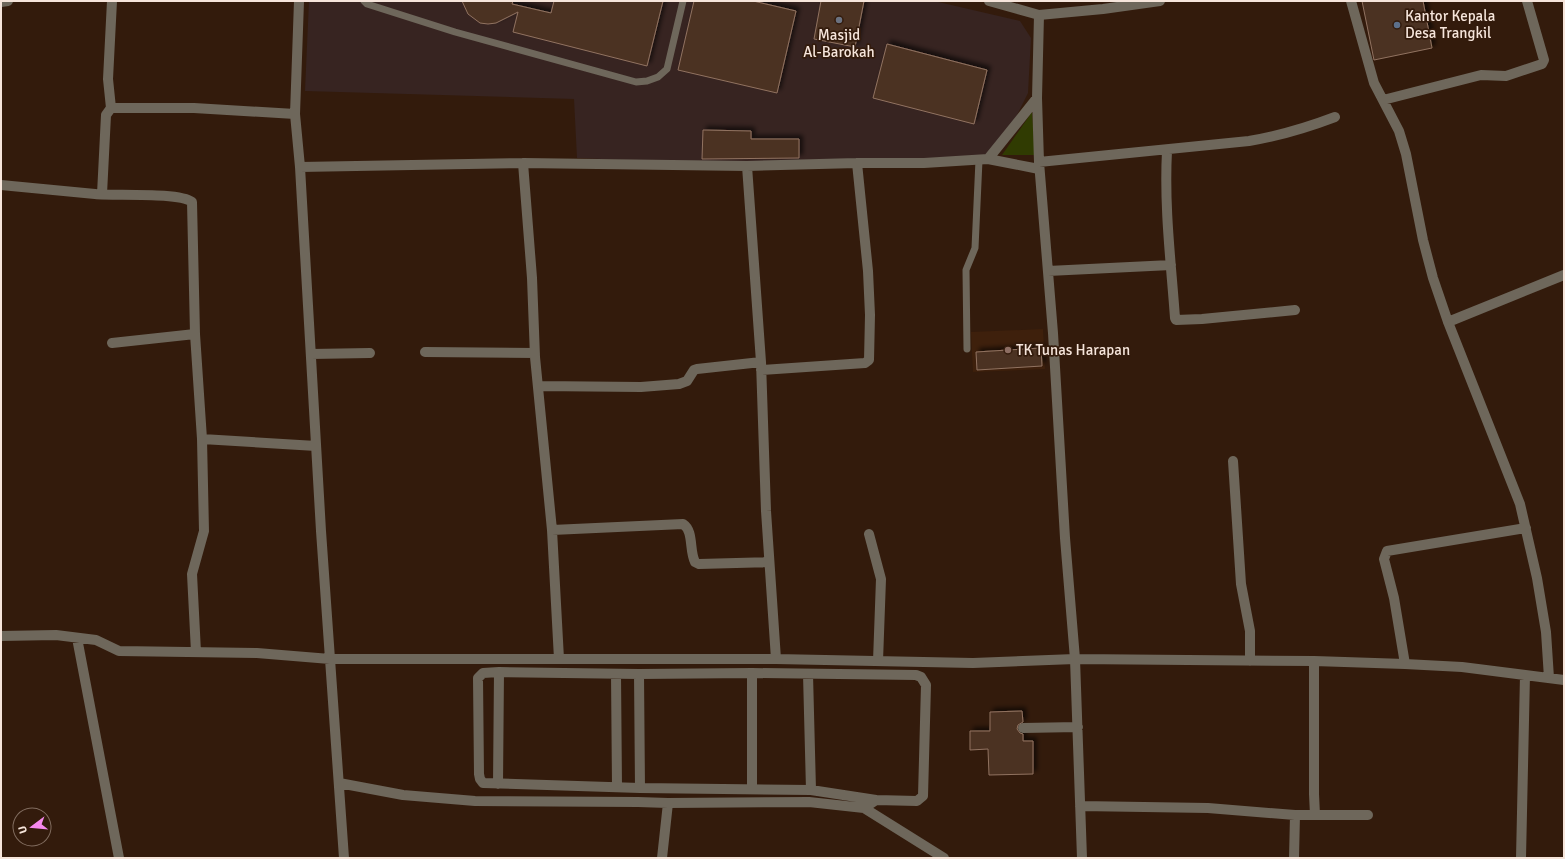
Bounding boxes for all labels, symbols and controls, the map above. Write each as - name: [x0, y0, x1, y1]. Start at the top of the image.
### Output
- place label: Kantor Kepala Desa Trangkil: [1405, 7, 1495, 42]
- marker: Masjid Al-Barokah: [834, 15, 844, 25]
- marker: Kantor Kepala Desa Trangkil: [1392, 20, 1402, 30]
- place label: Masjid Al-Barokah: [803, 26, 875, 61]
- place label: TK Tunas Harapan: [1016, 341, 1130, 359]
- marker: TK Tunas Harapan: [1003, 345, 1013, 355]
- north arrow: [12, 807, 52, 847]
- text: U: [16, 824, 30, 835]

